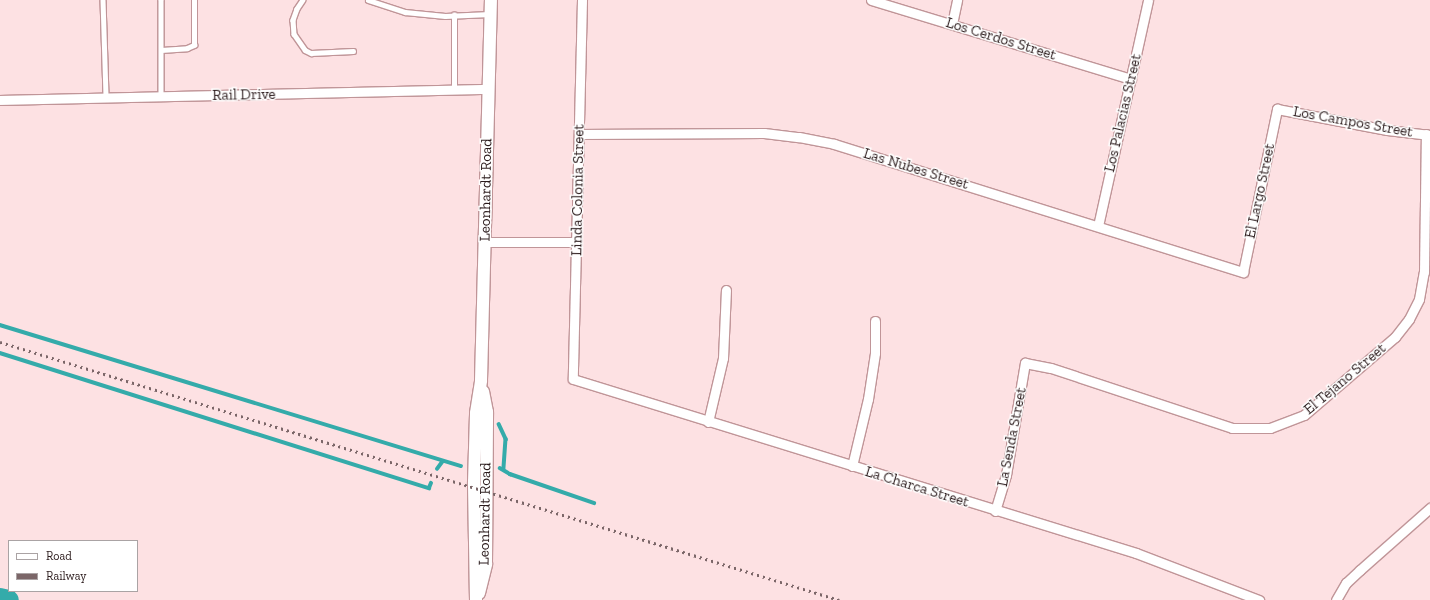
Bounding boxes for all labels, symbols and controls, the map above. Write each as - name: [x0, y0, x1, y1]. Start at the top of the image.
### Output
- street label: Los Cerdos Street: [944, 14, 1058, 64]
- street label: Los Palacias Street: [1101, 52, 1145, 174]
- street label: Rail Drive: [212, 85, 276, 105]
- street label: Los Campos Street: [1292, 103, 1414, 141]
- street label: Linda Colonia Street: [568, 124, 588, 256]
- street label: Leonhardt Road: [476, 138, 496, 242]
- street label: El Largo Street: [1241, 142, 1279, 240]
- street label: Las Nubes Street: [861, 144, 971, 194]
- street label: El Tejano Street: [1300, 339, 1390, 419]
- street label: La Senda Street: [994, 386, 1030, 488]
- street label: Leonhardt Road: [475, 462, 495, 566]
- street label: La Charca Street: [863, 463, 971, 511]
- legend: [8, 540, 138, 592]
- text: Road: [46, 549, 72, 563]
- text: Railway: [46, 569, 87, 583]

